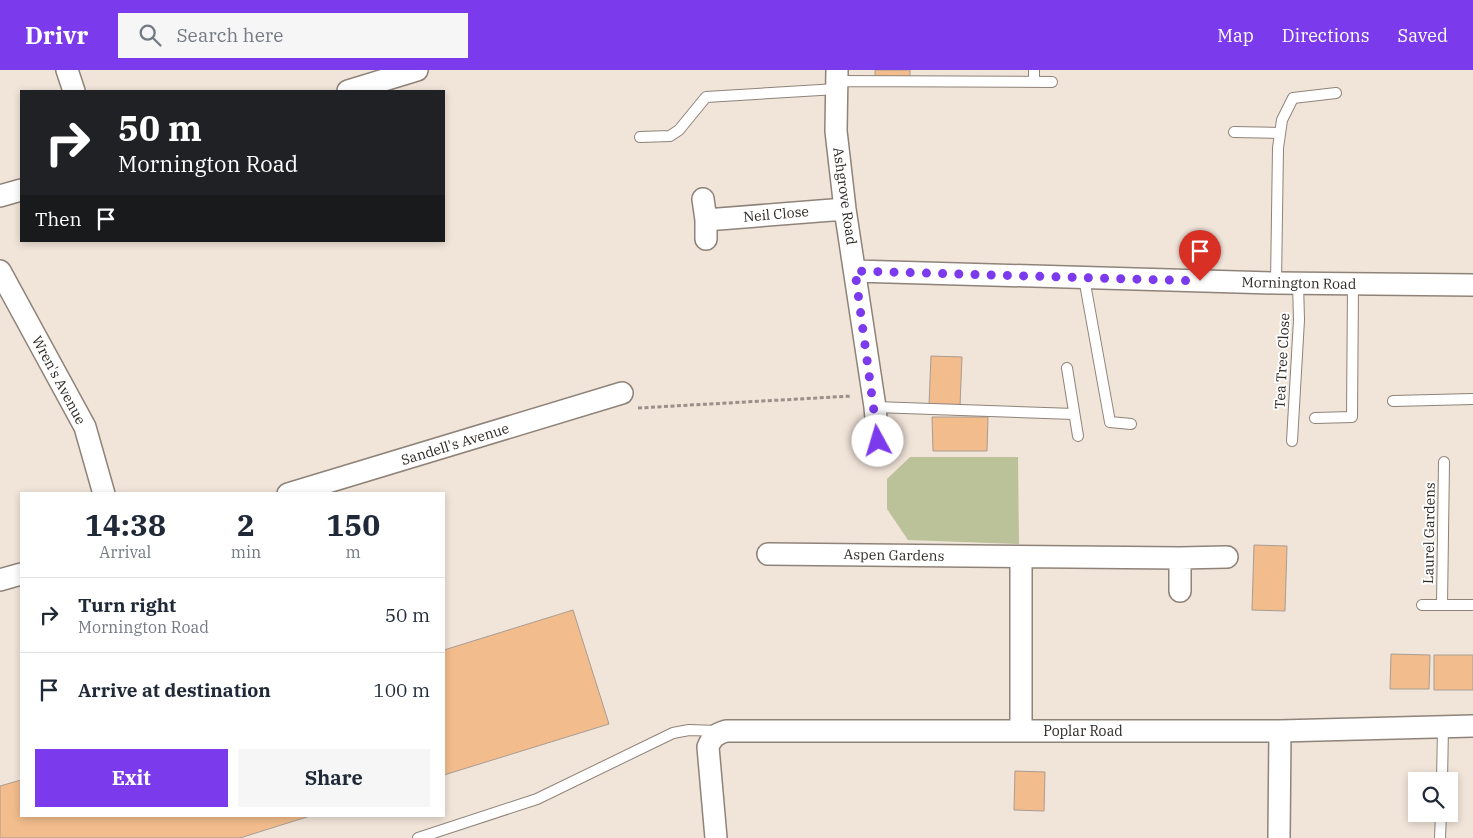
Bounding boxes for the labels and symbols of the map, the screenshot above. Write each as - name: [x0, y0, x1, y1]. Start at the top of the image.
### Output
- street label: Ashgrove Road: [829, 146, 861, 246]
- street label: Neil Close: [742, 202, 810, 226]
- pin: [1179, 230, 1221, 281]
- street label: Mornington Road: [1242, 273, 1357, 293]
- street label: Tea Tree Close: [1271, 313, 1293, 409]
- street label: Wren's Avenue: [28, 333, 90, 427]
- position arrow: [851, 414, 903, 466]
- street label: Sandell's Avenue: [399, 419, 511, 469]
- street label: Laurel Gardens: [1419, 482, 1439, 584]
- street label: Aspen Gardens: [843, 545, 945, 565]
- street label: Poplar Road: [1043, 722, 1123, 740]

